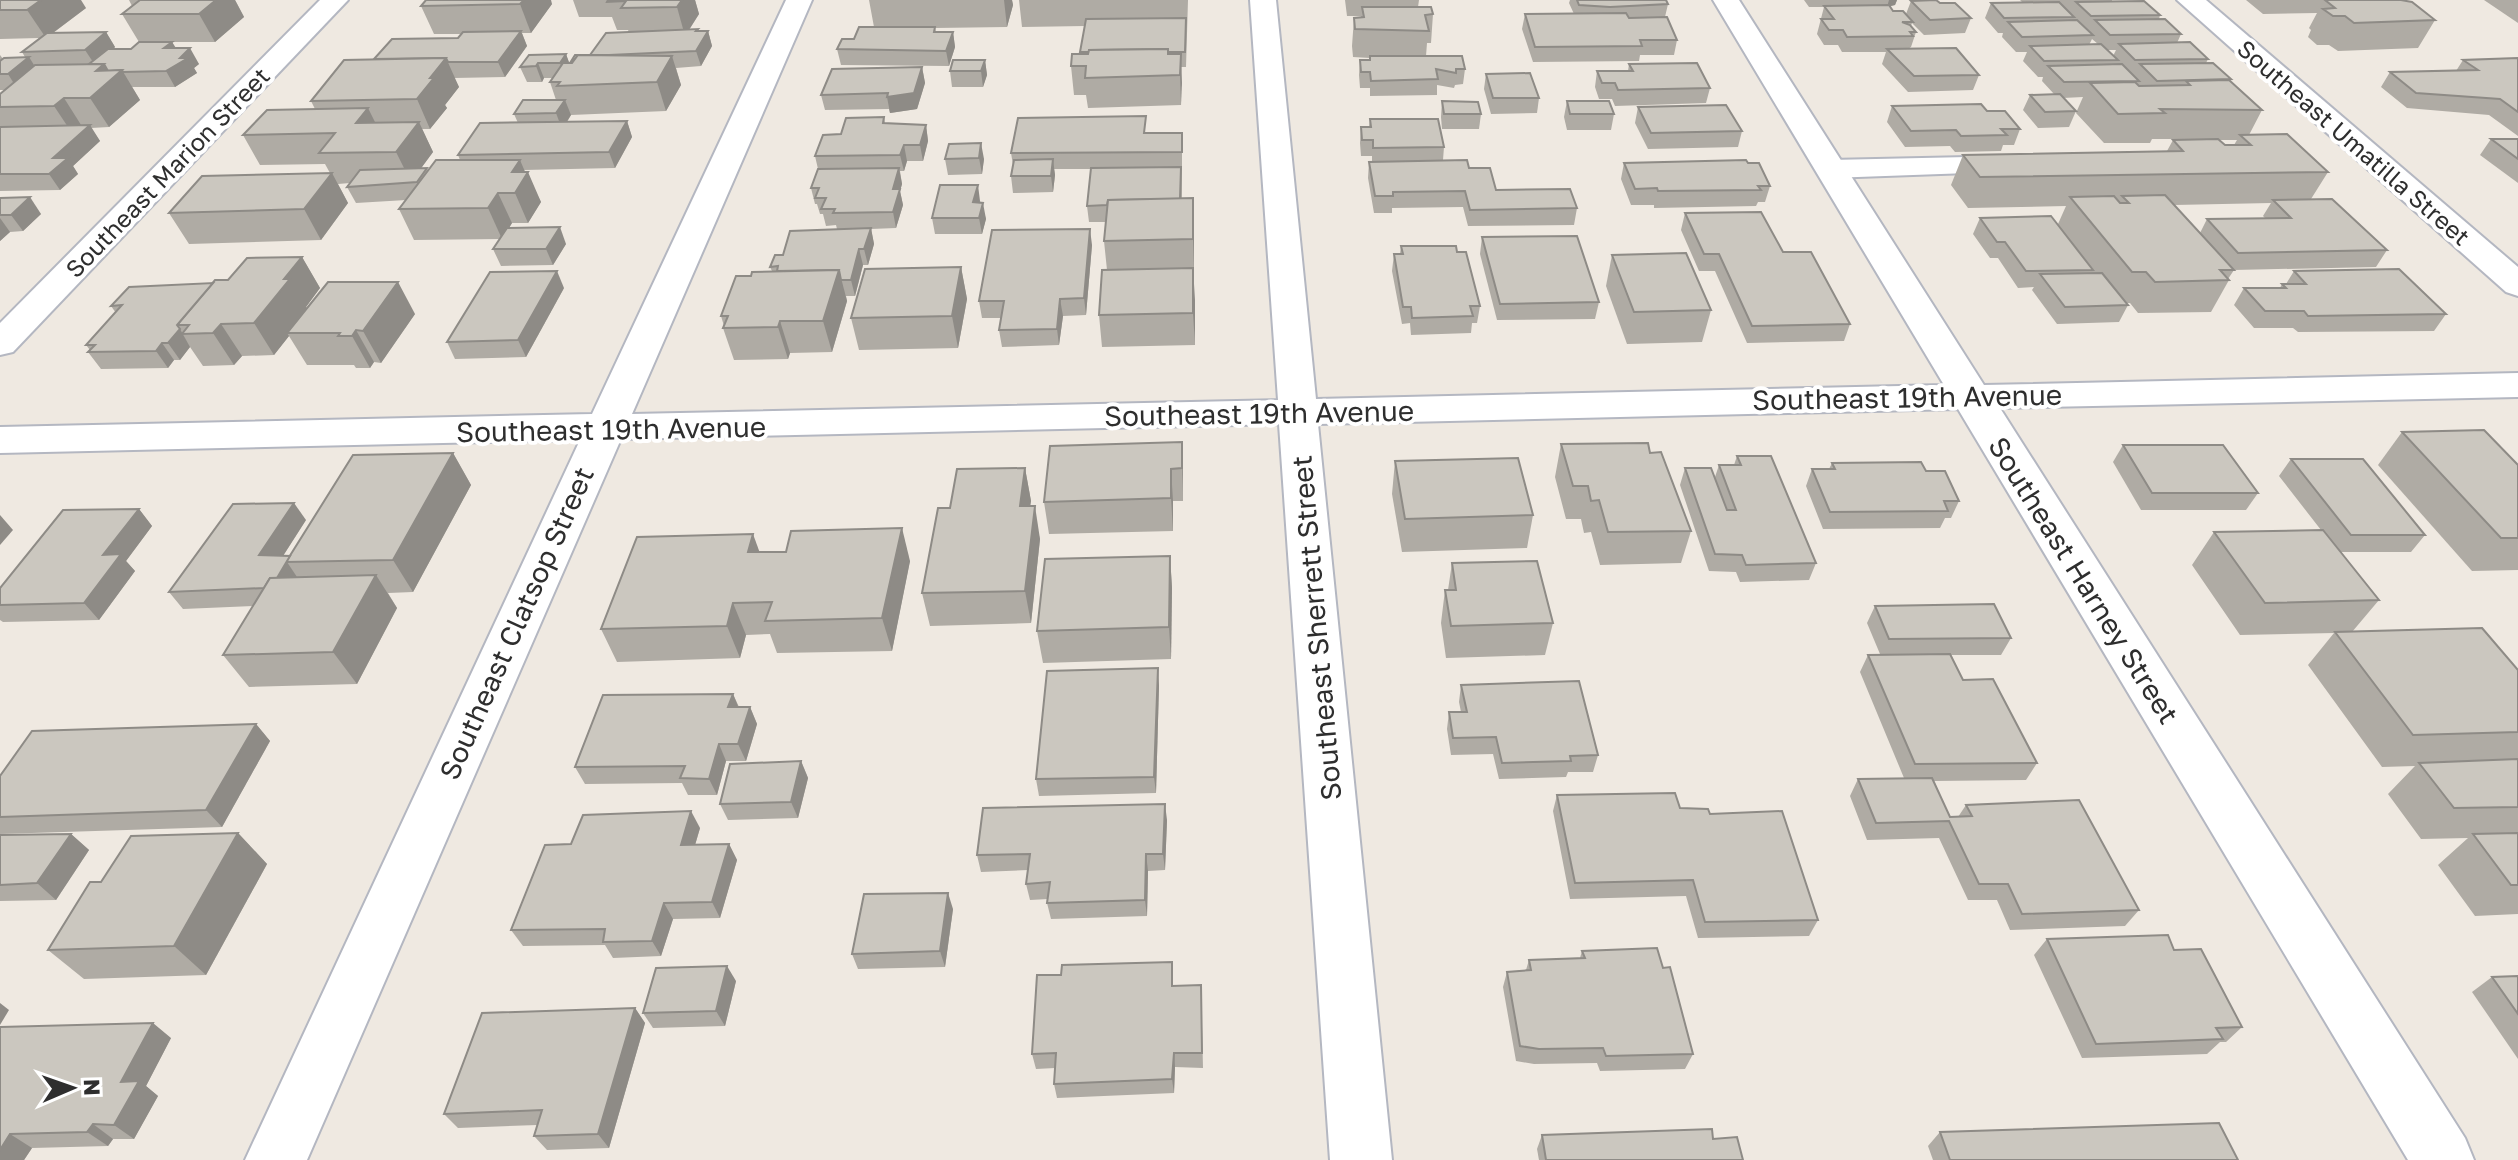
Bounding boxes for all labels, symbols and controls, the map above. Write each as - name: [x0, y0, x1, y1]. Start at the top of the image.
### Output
- street label: Southeast Umatilla Street: [2232, 33, 2476, 251]
- street label: Southeast Marion Street: [59, 61, 275, 283]
- street label: Southeast 19th Avenue: [1752, 378, 2062, 416]
- street label: Southeast 19th Avenue: [1104, 394, 1414, 432]
- street label: Southeast 19th Avenue: [456, 410, 766, 448]
- street label: Southeast Harney Street: [1982, 431, 2186, 729]
- street label: Southeast Sherrett Street: [1284, 454, 1348, 802]
- street label: Southeast Clatsop Street: [432, 462, 600, 784]
- north arrow: [32, 1048, 112, 1128]
- text: N: [79, 1078, 106, 1096]

